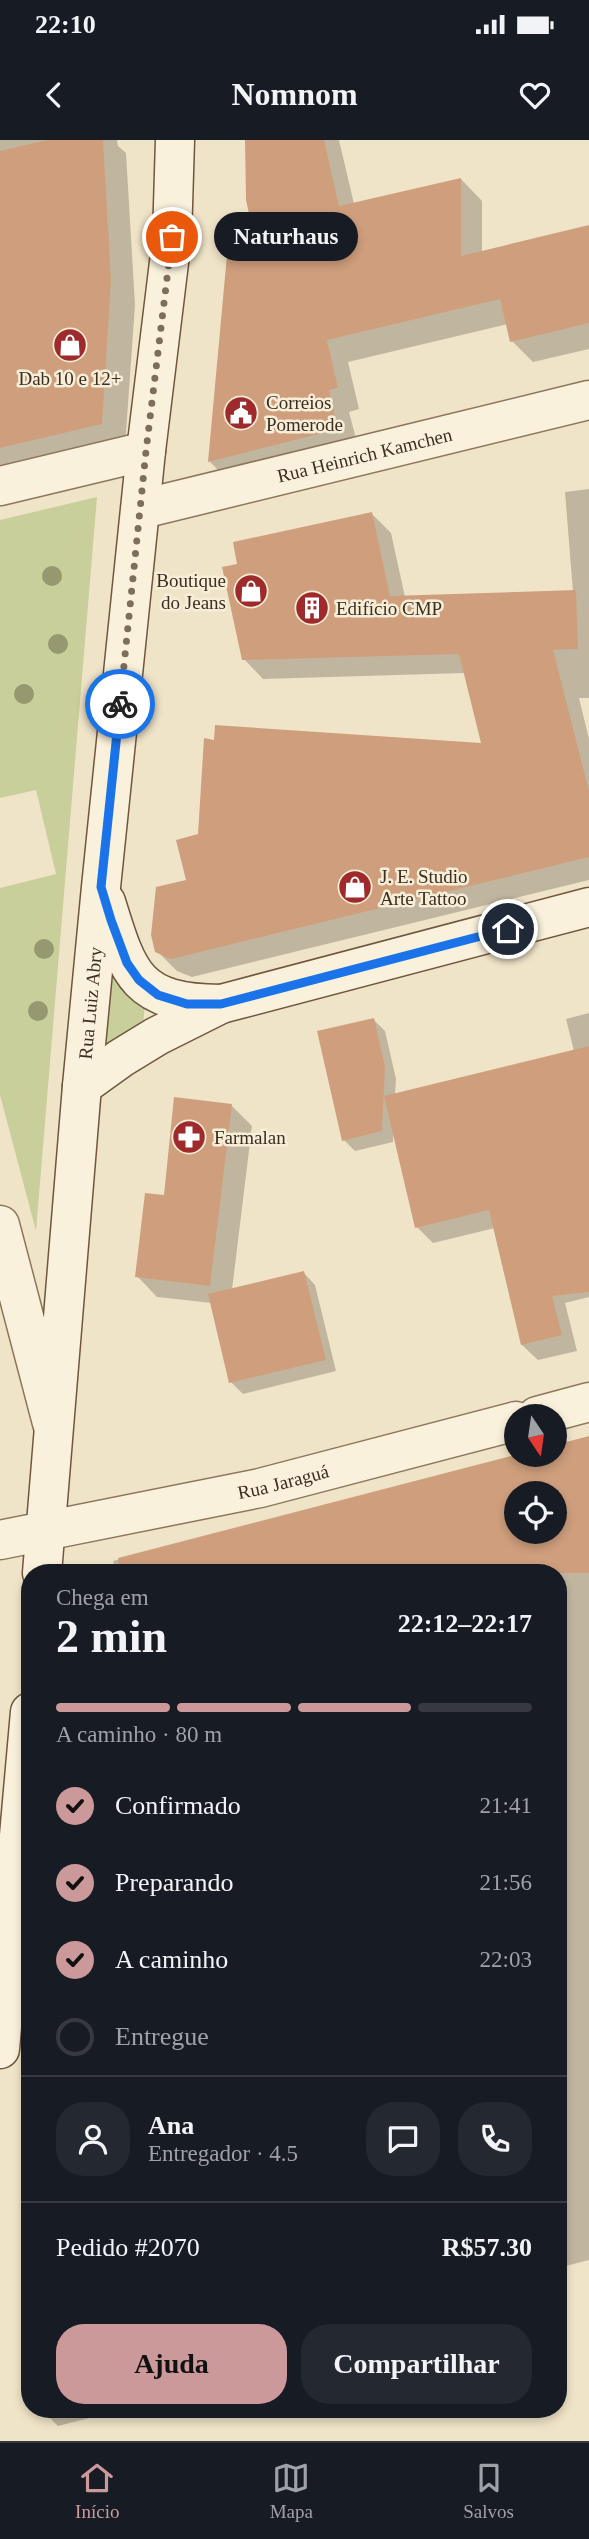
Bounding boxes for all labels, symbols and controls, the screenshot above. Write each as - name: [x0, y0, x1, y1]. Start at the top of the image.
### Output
- text: 22:10: [35, 10, 96, 39]
- icon: back: [35, 76, 73, 114]
- text: Nomnom: [231, 76, 358, 112]
- icon: heart: [516, 76, 554, 114]
- pin: [142, 207, 202, 267]
- callout: Naturhaus: [214, 212, 358, 262]
- icon: bag: [153, 218, 191, 256]
- text: Naturhaus: [234, 224, 338, 249]
- shop icon: Dab 10 e 12+: [51, 326, 89, 364]
- place label: Dab 10 e 12+: [18, 368, 122, 389]
- place label: Correios Pomerode: [266, 392, 343, 435]
- public building icon: Correios Pomerode: [222, 394, 260, 432]
- street label: Rua Heinrich Kamchen: [275, 424, 455, 487]
- place label: Boutique do Jeans: [156, 570, 226, 613]
- shop icon: Boutique do Jeans: [232, 572, 270, 610]
- building icon: Edifício CMP: [293, 589, 331, 627]
- place label: Edifício CMP: [336, 598, 442, 619]
- courier: [85, 669, 155, 739]
- icon: bike: [101, 685, 139, 723]
- place label: J. E. Studio Arte Tattoo: [380, 866, 468, 909]
- shop icon: J. E. Studio Arte Tattoo: [336, 868, 374, 906]
- pin: [478, 899, 538, 959]
- icon: home: [489, 910, 527, 948]
- street label: Rua Luiz Abry: [75, 945, 106, 1060]
- pharmacy icon: Farmalan: [170, 1118, 208, 1156]
- place label: Farmalan: [214, 1127, 286, 1148]
- north arrow: [504, 1404, 567, 1466]
- map controls: [504, 1404, 567, 1544]
- street label: Rua Jaraguá: [236, 1460, 332, 1503]
- button: locate: [504, 1481, 567, 1544]
- text: Chega em: [56, 1585, 149, 1610]
- text: 22:12–22:17: [398, 1609, 532, 1638]
- text: 2 min: [56, 1611, 167, 1662]
- text: A caminho · 80 m: [56, 1722, 222, 1747]
- icon: check: [56, 1787, 94, 1825]
- text: Confirmado: [115, 1791, 241, 1820]
- text: 21:41: [480, 1793, 532, 1818]
- icon: check: [56, 1864, 94, 1902]
- text: Preparando: [115, 1868, 233, 1897]
- text: 21:56: [480, 1870, 532, 1895]
- icon: check: [56, 1941, 94, 1979]
- text: A caminho: [115, 1945, 228, 1974]
- text: 22:03: [480, 1947, 532, 1972]
- text: Entregue: [115, 2022, 209, 2051]
- button: person: [56, 2102, 130, 2176]
- button: chat: [366, 2102, 440, 2176]
- button: phone: [458, 2102, 532, 2176]
- text: Ana: [148, 2111, 194, 2140]
- text: Entregador · 4.5: [148, 2141, 298, 2166]
- text: Pedido #2070: [56, 2233, 200, 2262]
- text: R$57.30: [442, 2233, 532, 2262]
- button: Ajuda: [56, 2324, 287, 2404]
- button: Compartilhar: [301, 2324, 532, 2404]
- tab: Início: [75, 2459, 119, 2523]
- tab: Mapa: [270, 2459, 313, 2523]
- tab: Salvos: [463, 2459, 514, 2523]

